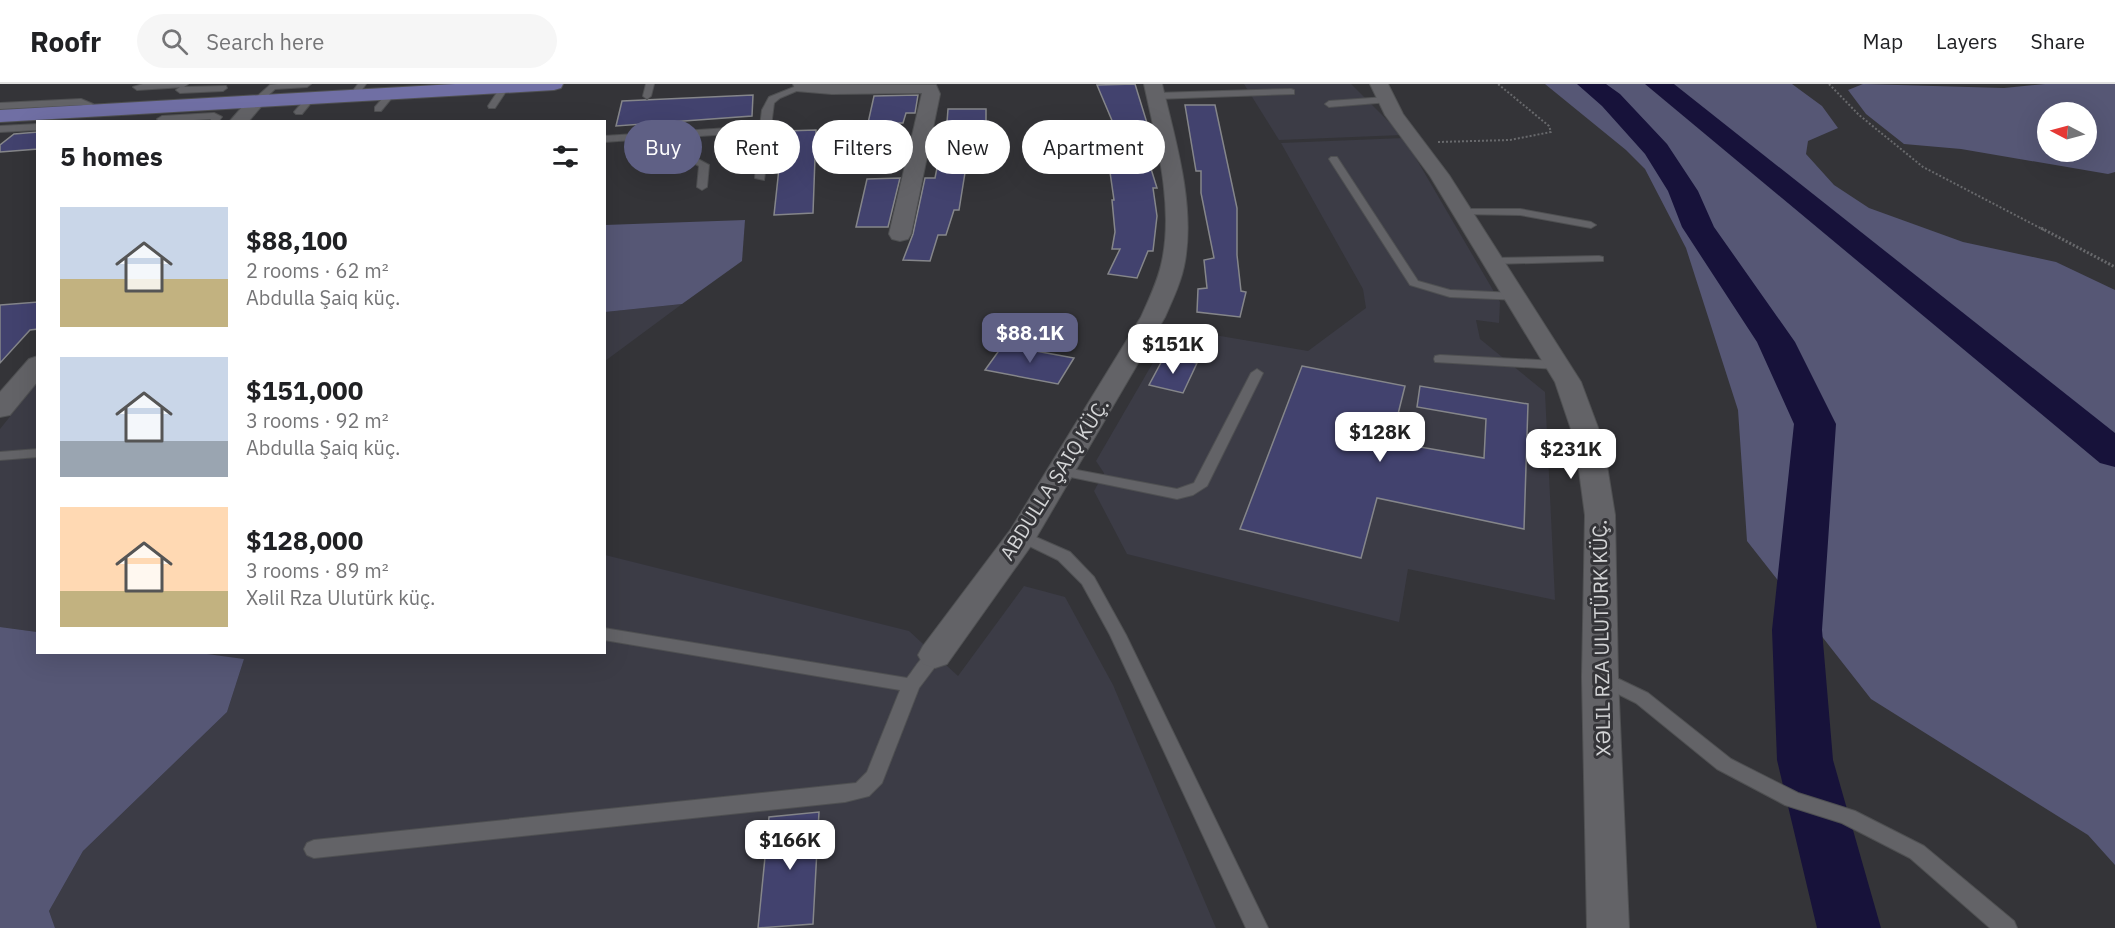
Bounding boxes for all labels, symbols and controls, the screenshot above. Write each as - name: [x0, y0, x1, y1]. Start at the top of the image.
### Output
- search box: [137, 14, 557, 68]
- text: Roofr: [30, 23, 101, 60]
- icon: search: [158, 25, 191, 58]
- text: Search here: [206, 27, 324, 56]
- text: Map: [1863, 27, 1903, 55]
- text: Layers: [1936, 27, 1998, 55]
- text: Share: [2031, 27, 2085, 55]
- north arrow: [2037, 102, 2097, 162]
- map controls: [2037, 102, 2097, 162]
- chip: Buy: [624, 120, 702, 174]
- chip: Rent: [714, 120, 800, 174]
- chip: Filters: [812, 120, 913, 174]
- chip: New: [925, 120, 1010, 174]
- chip: Apartment: [1022, 120, 1165, 174]
- text: 5 homes: [60, 139, 163, 173]
- icon: filters: [549, 140, 582, 173]
- text: $88,100: [246, 223, 348, 257]
- icon: home: [108, 231, 180, 303]
- text: 2 rooms · 62 m²: [246, 257, 389, 284]
- text: Abdulla Şaiq küç.: [246, 284, 400, 311]
- pin: $88.1K: [981, 313, 1079, 364]
- text: $88.1K: [996, 319, 1064, 346]
- pin: $151K: [1131, 324, 1215, 375]
- text: $151K: [1142, 330, 1204, 357]
- text: $151,000: [246, 373, 363, 407]
- icon: home: [108, 381, 180, 453]
- street label: ABDULLA ŞAIQ KÜÇ.: [993, 393, 1115, 565]
- text: 3 rooms · 92 m²: [246, 407, 389, 434]
- pin: $128K: [1338, 412, 1422, 463]
- text: $128K: [1349, 418, 1411, 445]
- pin: $231K: [1529, 429, 1613, 480]
- text: Abdulla Şaiq küç.: [246, 434, 400, 461]
- text: $231K: [1540, 435, 1602, 462]
- street label: XƏLIL RZA ULUTÜRK KÜÇ.: [1585, 519, 1617, 757]
- text: $128,000: [246, 523, 363, 557]
- icon: home: [108, 531, 180, 603]
- text: 3 rooms · 89 m²: [246, 557, 389, 584]
- text: Xəlil Rza Ulutürk küç.: [246, 584, 436, 611]
- pin: $166K: [748, 820, 832, 871]
- text: $166K: [759, 826, 821, 853]

